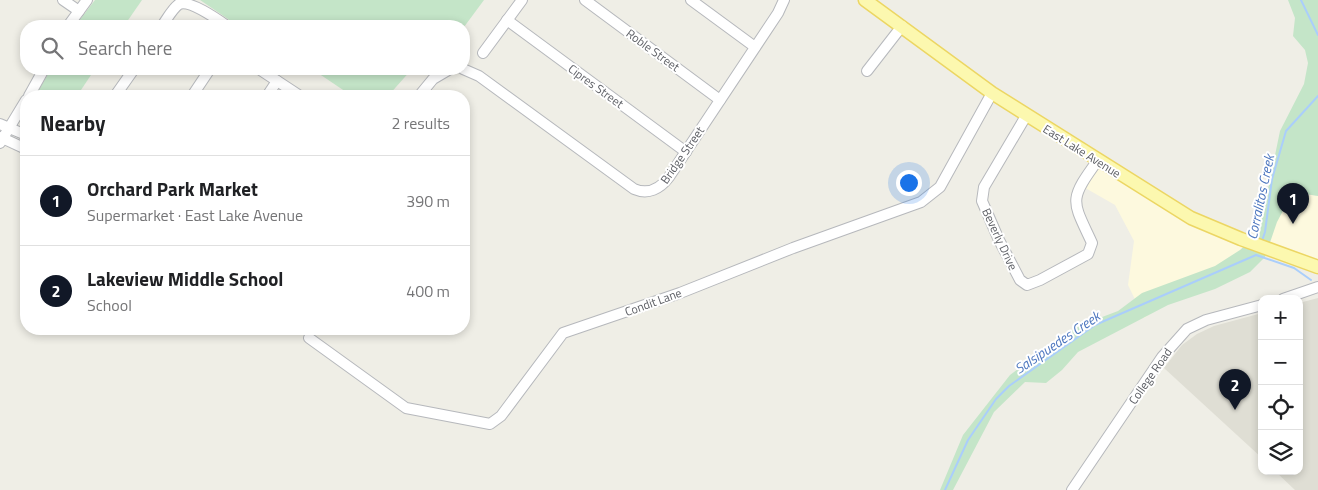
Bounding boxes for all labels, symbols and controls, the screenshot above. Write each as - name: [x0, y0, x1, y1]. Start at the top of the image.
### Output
- search box: [20, 20, 470, 75]
- street label: Roble Street: [622, 24, 684, 76]
- text: Search here: [78, 33, 172, 62]
- icon: search: [38, 34, 66, 62]
- street label: Cipres Street: [564, 59, 628, 113]
- text: Nearby: [40, 107, 105, 139]
- text: 2 results: [391, 111, 450, 135]
- street label: East Lake Avenue: [1039, 119, 1125, 183]
- street label: Bridge Street: [655, 122, 709, 188]
- water label: Corralitos Creek: [1241, 151, 1280, 241]
- your location: [896, 170, 922, 196]
- text: Orchard Park Market: [87, 174, 258, 203]
- pin: 1: [1277, 183, 1309, 224]
- text: 1: [52, 189, 60, 213]
- text: 390 m: [406, 189, 450, 213]
- text: Supermarket · East Lake Avenue: [87, 203, 303, 227]
- street label: Beverly Drive: [977, 205, 1023, 273]
- text: Lakeview Middle School: [87, 264, 284, 293]
- text: 2: [52, 279, 60, 303]
- text: 400 m: [406, 279, 450, 303]
- street label: Condit Lane: [622, 283, 684, 321]
- text: School: [87, 293, 132, 317]
- map controls: [1258, 295, 1303, 475]
- button: +: [1258, 295, 1303, 340]
- water label: Salsipuedes Creek: [1010, 305, 1106, 378]
- button: −: [1258, 340, 1303, 385]
- street label: College Road: [1124, 344, 1176, 408]
- pin: 2: [1219, 369, 1251, 410]
- button: locate: [1258, 385, 1303, 430]
- button: layers: [1258, 430, 1303, 475]

